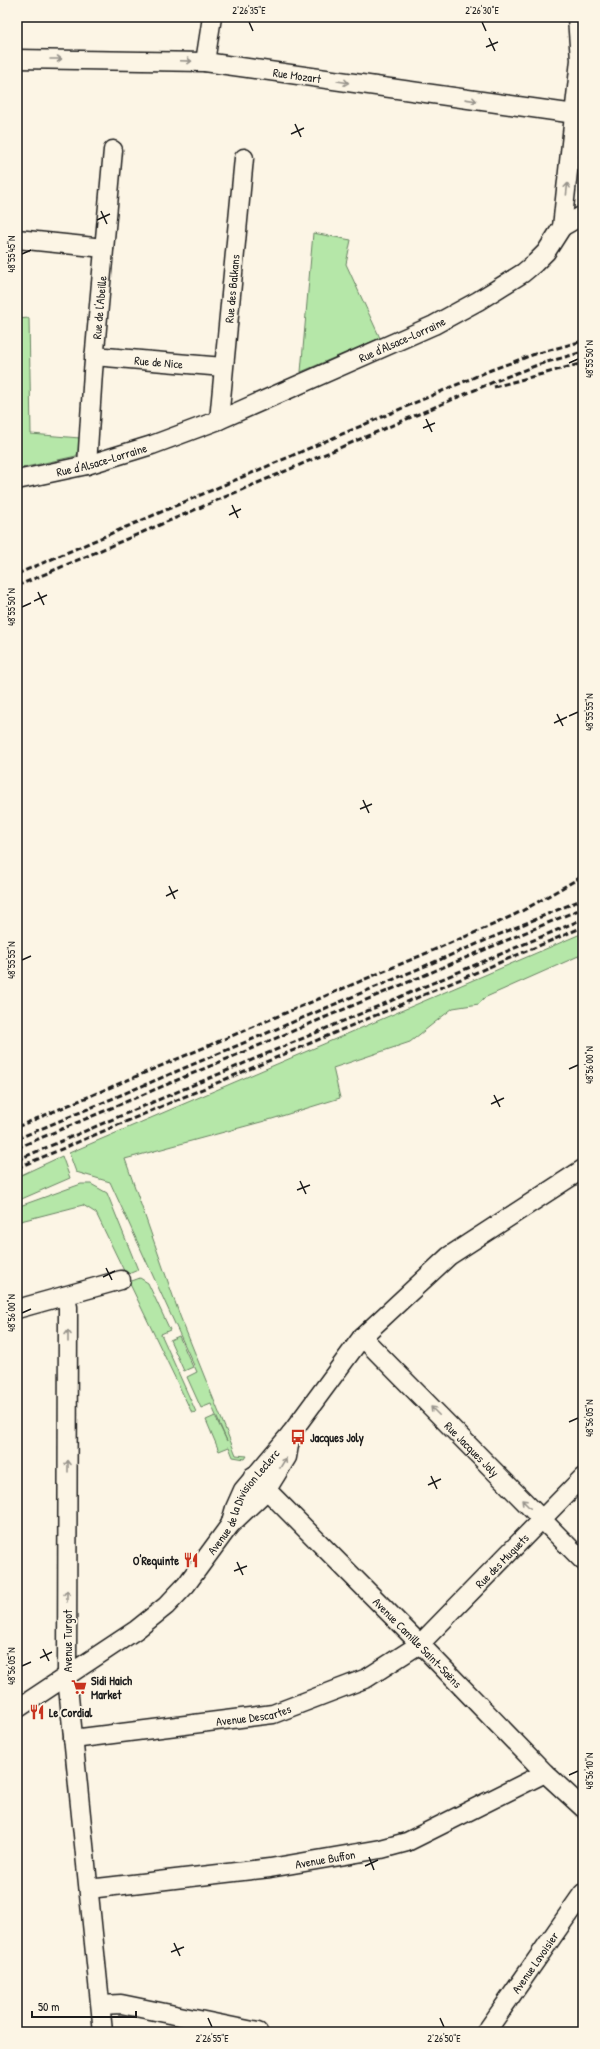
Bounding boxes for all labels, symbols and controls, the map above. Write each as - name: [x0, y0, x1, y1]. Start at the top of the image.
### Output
- text: 2°26'35"E: [232, 4, 266, 17]
- text: 2°26'30"E: [465, 4, 499, 17]
- one-way arrow: [49, 55, 62, 63]
- one-way arrow: [179, 58, 192, 65]
- street label: Rue Mozart: [272, 63, 323, 87]
- one-way arrow: [336, 78, 349, 86]
- one-way arrow: [464, 96, 477, 104]
- one-way arrow: [563, 183, 571, 196]
- text: 48°55'45"N: [5, 236, 18, 272]
- street label: Rue des Balkans: [220, 253, 243, 323]
- street label: Rue de l'Abeille: [88, 275, 110, 340]
- street label: Rue d'Alsace-Lorraine: [356, 312, 448, 366]
- text: 48°55'50"N: [583, 340, 596, 378]
- street label: Rue de Nice: [134, 351, 184, 372]
- street label: Rue d'Alsace-Lorraine: [55, 439, 149, 480]
- text: 48°55'50"N: [5, 588, 18, 626]
- text: 48°55'55"N: [583, 693, 596, 731]
- text: 48°55'55"N: [5, 941, 18, 979]
- text: 48°56'00"N: [583, 1046, 596, 1084]
- text: 48°56'00"N: [5, 1294, 18, 1332]
- one-way arrow: [64, 1330, 72, 1343]
- text: 48°56'05"N: [583, 1399, 596, 1437]
- one-way arrow: [430, 1406, 440, 1416]
- street label: Rue Jacques Joly: [441, 1417, 504, 1480]
- bus stop icon: Jacques Joly: [289, 1428, 307, 1446]
- place label: Jacques Joly: [310, 1429, 364, 1447]
- street label: Avenue de la Division Leclerc: [203, 1445, 283, 1558]
- one-way arrow: [280, 1457, 288, 1469]
- one-way arrow: [64, 1460, 71, 1473]
- one-way arrow: [521, 1499, 531, 1509]
- street label: Rue des Muguets: [471, 1529, 533, 1592]
- restaurant icon: O'Requinte: [182, 1551, 200, 1569]
- place label: O'Requinte: [133, 1552, 179, 1570]
- one-way arrow: [63, 1590, 71, 1603]
- street label: Avenue Camille Saint-Saëns: [369, 1593, 466, 1691]
- street label: Avenue Turgot: [59, 1609, 76, 1672]
- text: 48°56'05"N: [5, 1647, 18, 1685]
- place label: Sidi Haich Market: [91, 1672, 133, 1703]
- supermarket icon: Sidi Haich Market: [70, 1678, 88, 1696]
- street label: Avenue Descartes: [215, 1699, 294, 1730]
- restaurant icon: Le Cordial: [28, 1703, 46, 1721]
- place label: Le Cordial: [49, 1704, 93, 1721]
- text: 48°56'10"N: [583, 1753, 596, 1789]
- street label: Avenue Buffon: [294, 1845, 356, 1872]
- street label: Avenue Lavoisier: [507, 1928, 562, 1996]
- scale bar: [32, 1993, 136, 2019]
- text: 50 m: [38, 1998, 59, 2015]
- text: 2°26'55"E: [195, 2032, 229, 2045]
- text: 2°26'50"E: [427, 2032, 461, 2045]

